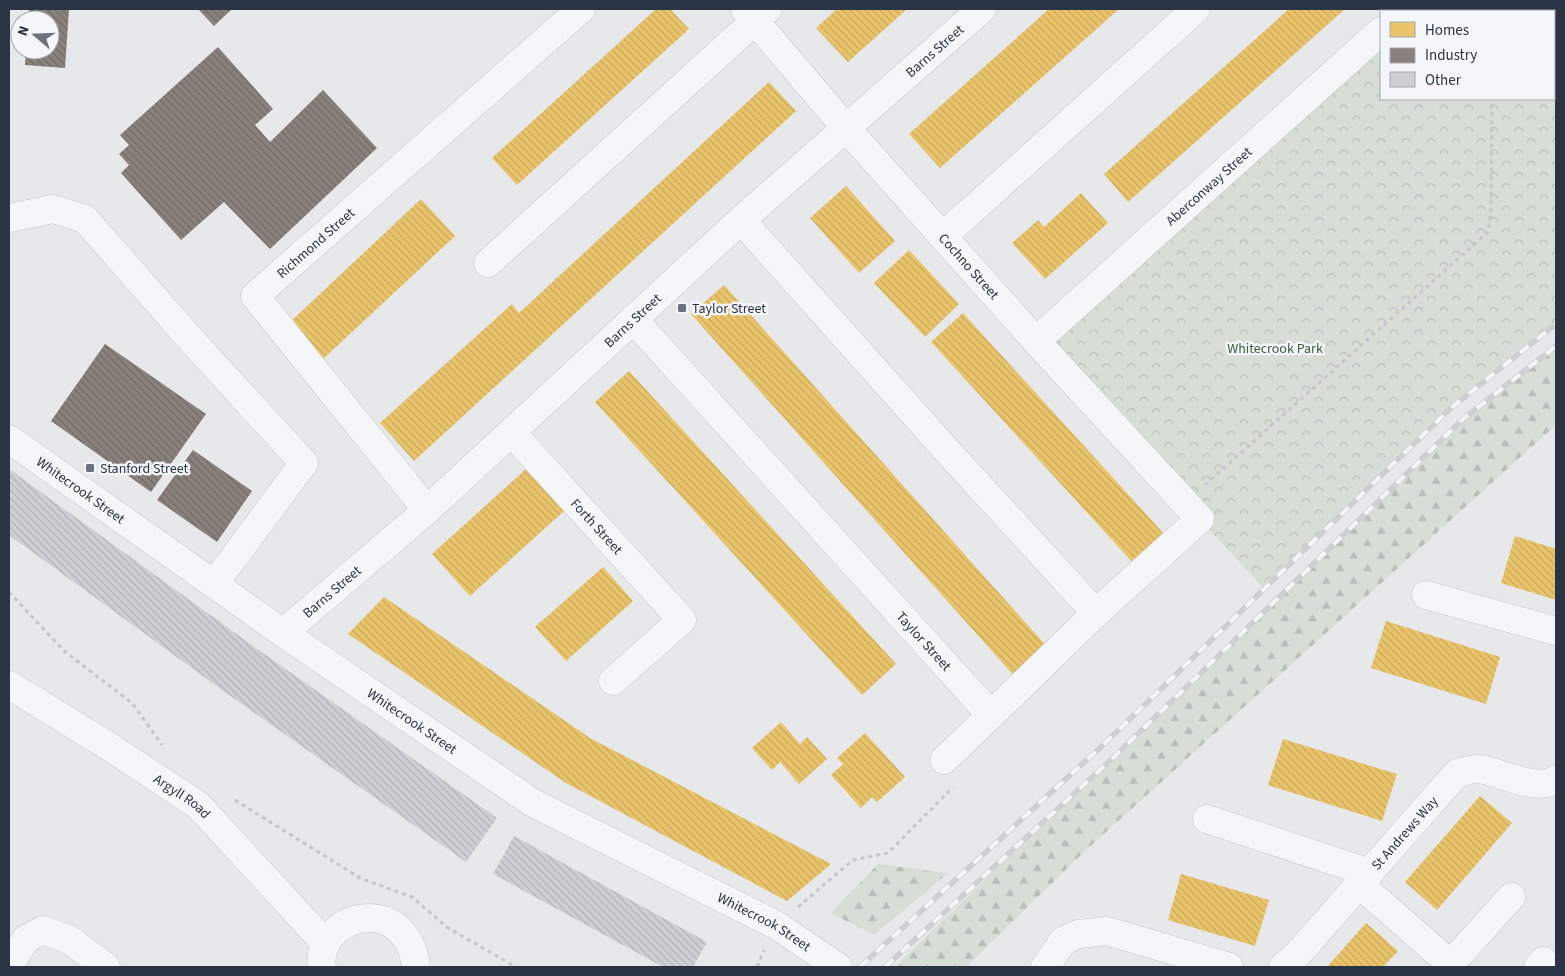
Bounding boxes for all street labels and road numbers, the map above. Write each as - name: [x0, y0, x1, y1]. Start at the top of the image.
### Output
- street label: Barns Street: [902, 20, 969, 82]
- street label: Aberconway Street: [1162, 142, 1257, 231]
- street label: Richmond Street: [273, 204, 360, 283]
- street label: Cochno Street: [933, 229, 1004, 304]
- street label: Barns Street: [600, 289, 666, 353]
- street label: Whitecrook Street: [32, 452, 129, 529]
- street label: Forth Street: [565, 494, 627, 560]
- street label: Barns Street: [299, 561, 366, 623]
- street label: Taylor Street: [891, 607, 956, 676]
- street label: Whitecrook Street: [363, 684, 461, 760]
- street label: Argyll Road: [149, 769, 215, 824]
- street label: St Andrews Way: [1367, 792, 1443, 875]
- street label: Whitecrook Street: [714, 888, 815, 957]

